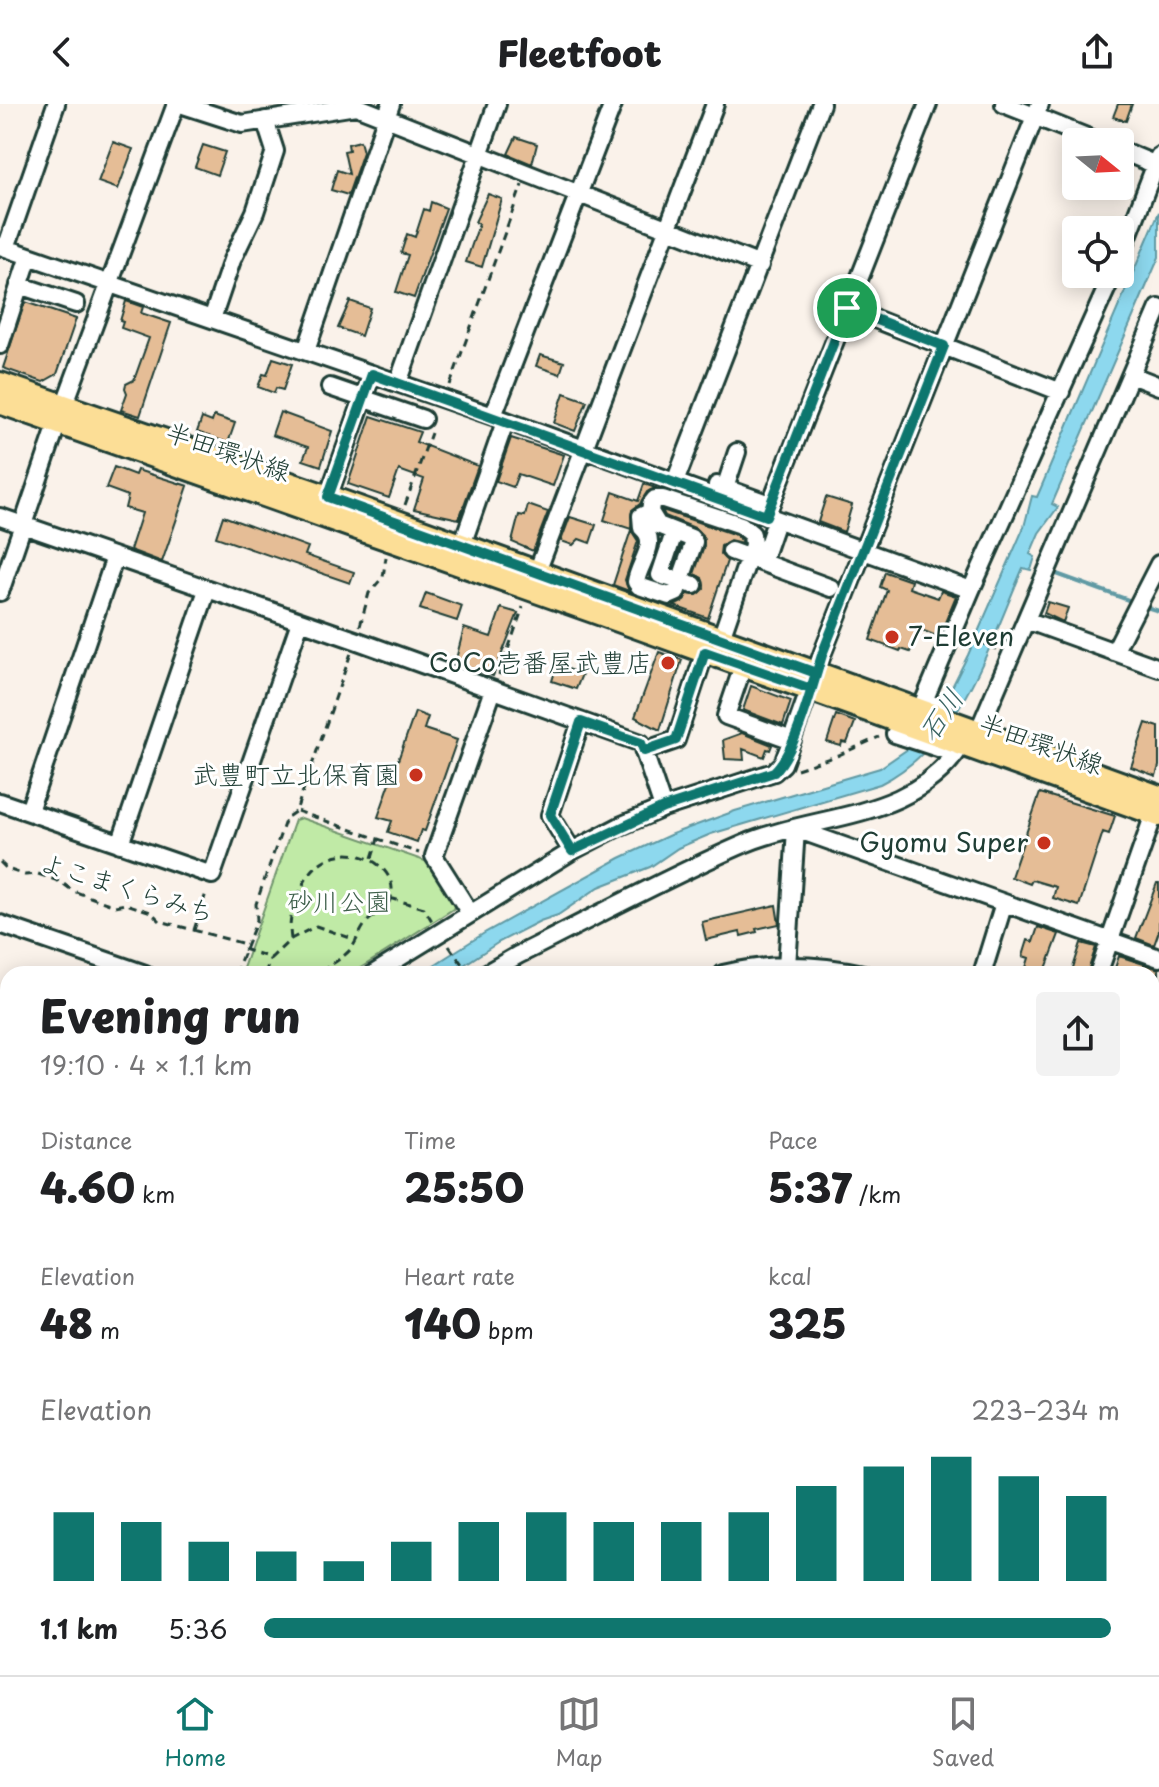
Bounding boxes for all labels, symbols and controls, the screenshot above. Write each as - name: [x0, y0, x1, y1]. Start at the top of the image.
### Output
- text: Fleetfoot: [497, 25, 662, 79]
- icon: back: [40, 30, 84, 74]
- icon: share: [1075, 30, 1119, 74]
- north arrow: [1062, 128, 1134, 200]
- map controls: [1062, 128, 1134, 288]
- button: locate: [1062, 216, 1134, 288]
- pin: [813, 274, 881, 342]
- icon: arrive: [825, 286, 869, 330]
- street label: 半田環状線: [161, 411, 296, 490]
- place label: 7-Eleven: [908, 616, 1014, 655]
- marker: 7-Eleven: [883, 628, 901, 646]
- place label: CoCo壱番屋武豊店: [429, 642, 652, 681]
- marker: CoCo壱番屋武豊店: [659, 654, 677, 672]
- water label: 石川: [906, 679, 973, 749]
- street label: 半田環状線: [974, 702, 1109, 783]
- place label: 武豊町立北保育園: [192, 754, 400, 793]
- marker: 武豊町立北保育園: [407, 766, 425, 784]
- place label: Gyomu Super: [859, 822, 1028, 861]
- marker: Gyomu Super: [1035, 834, 1053, 852]
- street label: よこまくらみち: [35, 841, 220, 932]
- park label: 砂川公園: [287, 881, 391, 920]
- text: Evening run: [40, 982, 301, 1048]
- button: share: [1036, 992, 1120, 1076]
- text: 19:10 · 4 × 1.1 km: [40, 1045, 253, 1084]
- text: Distance: [40, 1123, 132, 1156]
- text: Time: [404, 1123, 456, 1156]
- text: Pace: [768, 1123, 818, 1156]
- text: 4.60: [40, 1156, 135, 1217]
- text: 25:50: [404, 1156, 524, 1217]
- text: 5:37: [768, 1156, 852, 1217]
- text: km: [135, 1177, 175, 1210]
- text: /km: [852, 1177, 901, 1210]
- text: Elevation: [40, 1259, 135, 1292]
- text: Heart rate: [404, 1259, 515, 1292]
- text: kcal: [768, 1259, 812, 1292]
- text: 48: [40, 1292, 93, 1353]
- text: 140: [404, 1292, 481, 1353]
- text: 325: [768, 1292, 847, 1353]
- text: m: [93, 1313, 120, 1346]
- text: bpm: [481, 1313, 534, 1346]
- text: Elevation: [40, 1390, 152, 1429]
- text: 223–234 m: [971, 1390, 1120, 1429]
- text: 1.1 km: [40, 1609, 118, 1648]
- text: 5:36: [168, 1609, 228, 1648]
- tab: Home: [165, 1692, 226, 1773]
- tab: Map: [555, 1692, 602, 1773]
- tab: Saved: [932, 1692, 994, 1773]

